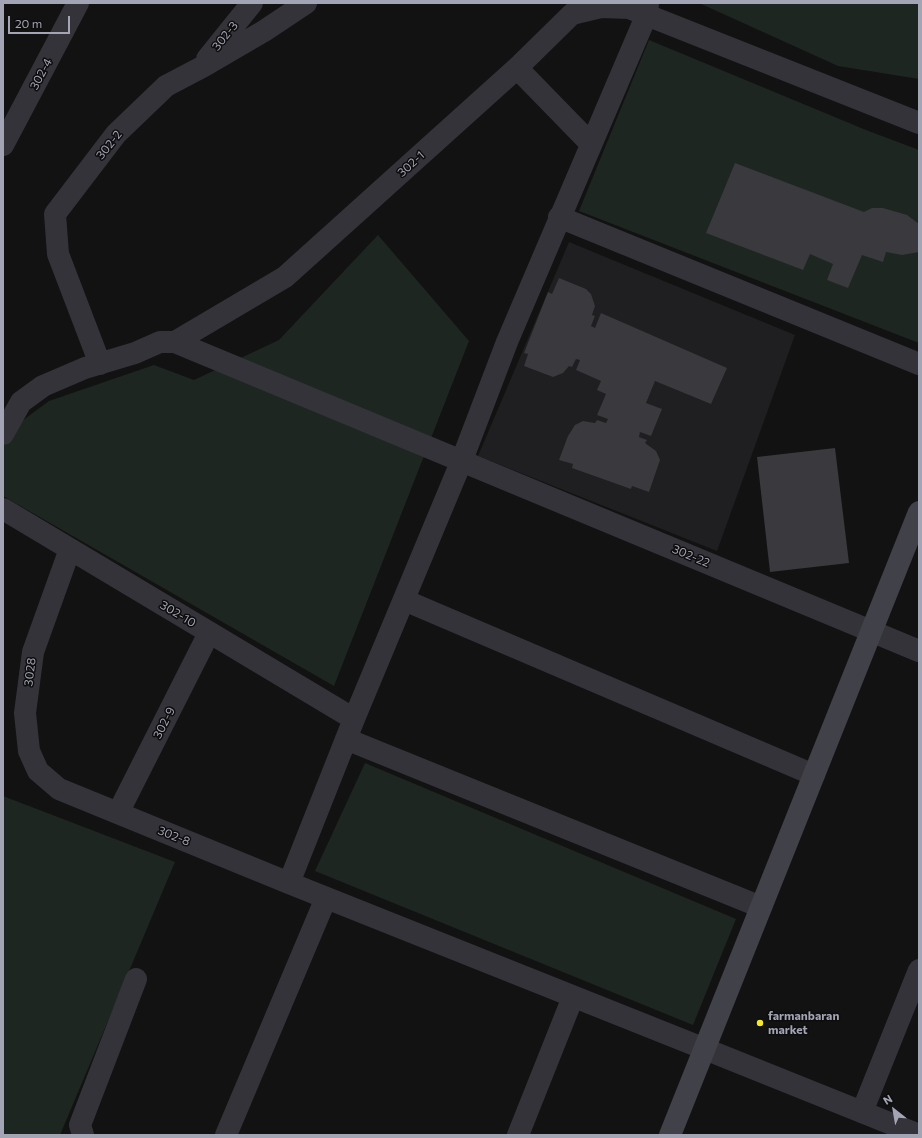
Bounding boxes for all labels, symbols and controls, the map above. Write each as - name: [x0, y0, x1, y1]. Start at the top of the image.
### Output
- scale bar: [10, 8, 72, 34]
- text: 20 m: [15, 16, 42, 30]
- street label: 302-3: [209, 19, 241, 53]
- street label: 302-4: [27, 56, 55, 92]
- street label: 302-2: [93, 128, 125, 162]
- street label: 302-1: [394, 148, 428, 180]
- street label: 302-22: [670, 542, 712, 570]
- street label: 302-10: [157, 598, 199, 630]
- street label: 3028: [21, 657, 39, 687]
- street label: 302-9: [150, 705, 178, 741]
- street label: 302-8: [156, 823, 192, 849]
- place label: farmanbaran market: [768, 1009, 839, 1037]
- marker: farmanbaran market: [755, 1018, 765, 1028]
- north arrow: [874, 1090, 914, 1130]
- text: N: [881, 1092, 894, 1107]

